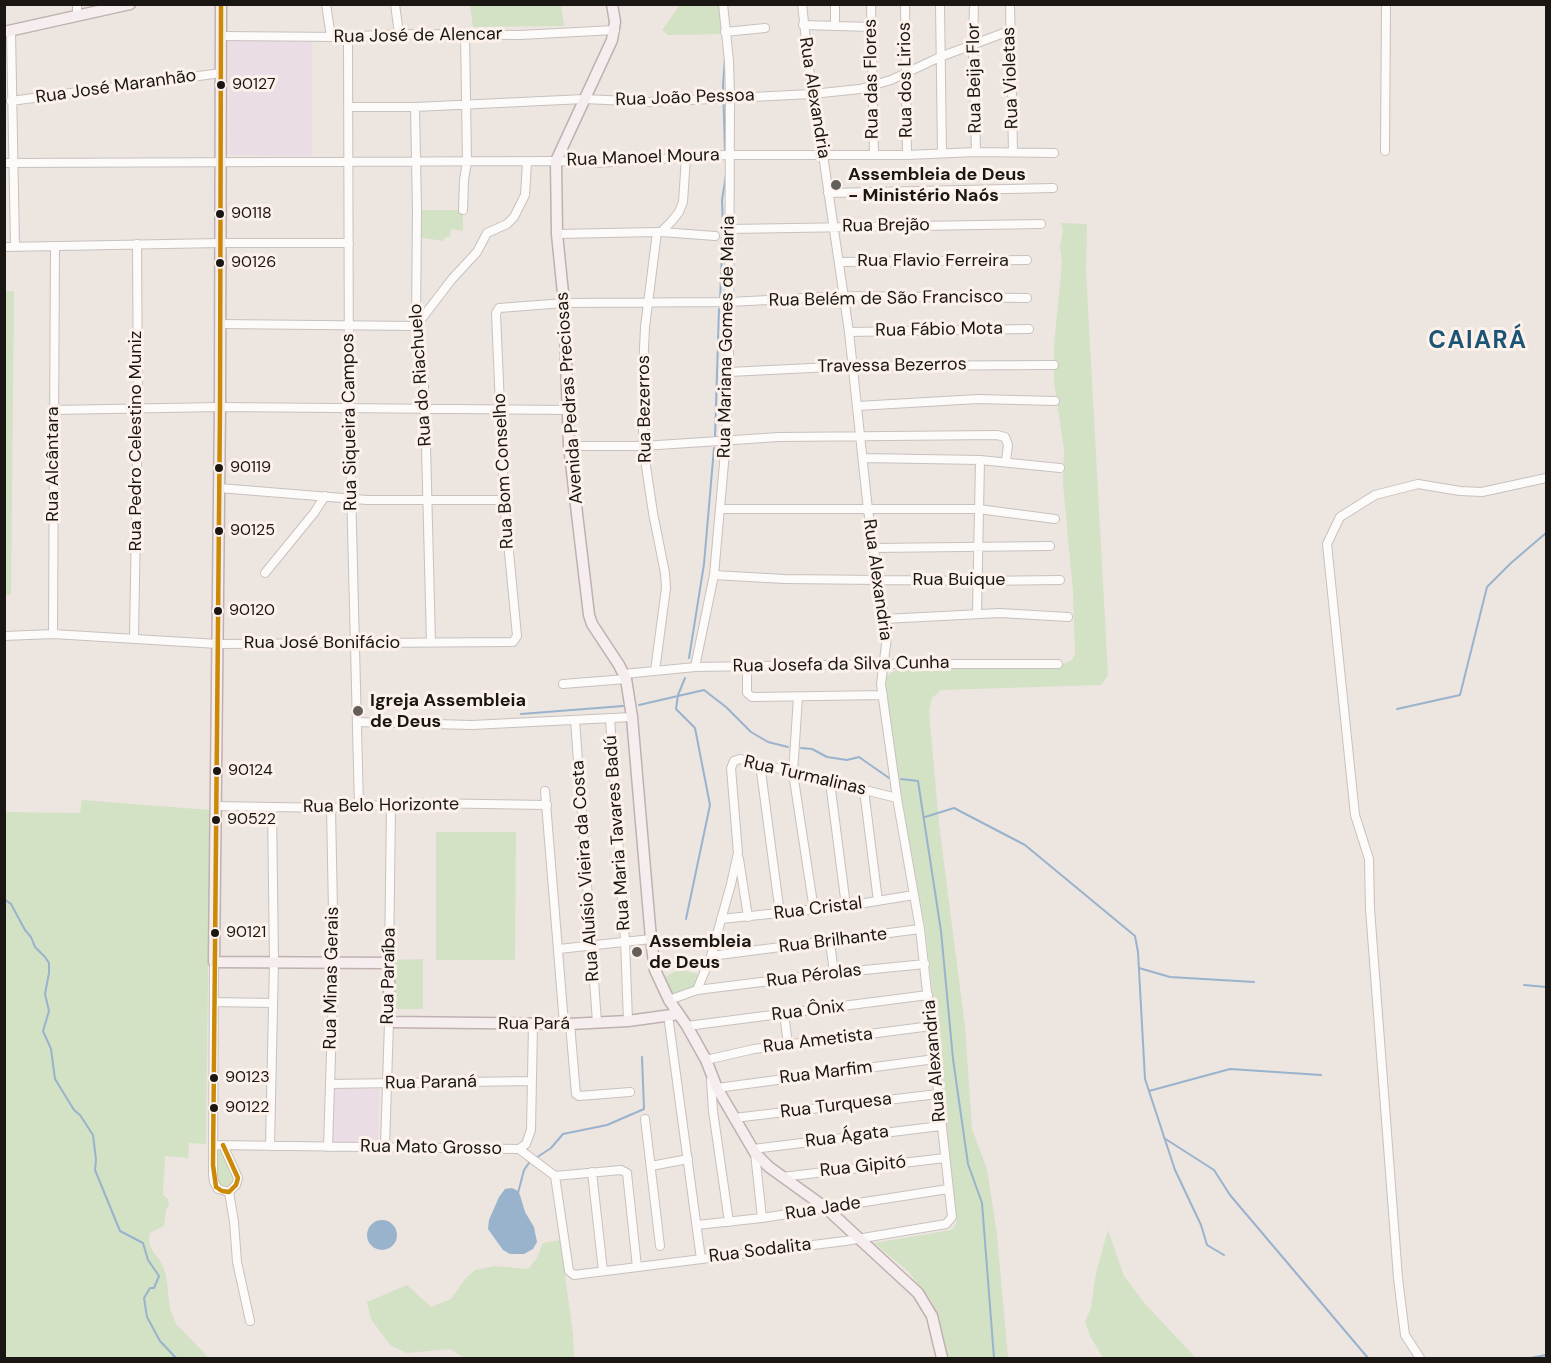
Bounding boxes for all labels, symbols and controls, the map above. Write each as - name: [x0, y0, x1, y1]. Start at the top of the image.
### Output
- street label: Rua das Flores: [860, 19, 884, 139]
- street label: Rua dos Lirios: [894, 22, 918, 138]
- street label: Rua Beija Flor: [963, 22, 987, 134]
- street label: Rua José de Alencar: [333, 24, 503, 48]
- street label: Rua Violetas: [998, 26, 1024, 130]
- street label: Rua Alexandria: [794, 36, 834, 160]
- street label: Rua José Maranhão: [34, 65, 198, 109]
- place label: 90127: [232, 75, 275, 95]
- marker: 90127: [215, 79, 227, 91]
- street label: Rua João Pessoa: [615, 85, 755, 111]
- street label: Rua Manoel Moura: [566, 145, 720, 171]
- place label: Assembleia de Deus - Ministério Naós: [848, 164, 1026, 207]
- marker: Assembleia de Deus - Ministério Naós: [829, 178, 843, 192]
- place label: 90118: [231, 204, 272, 224]
- marker: 90118: [214, 208, 226, 220]
- street label: Rua Brejão: [842, 214, 930, 238]
- street label: Rua Mariana Gomes de Maria: [714, 216, 740, 458]
- street label: Rua Flavio Ferreira: [857, 250, 1009, 272]
- place label: 90126: [231, 253, 276, 273]
- marker: 90126: [214, 257, 226, 269]
- street label: Rua Belém de São Francisco: [768, 286, 1004, 312]
- street label: Avenida Pedras Preciosas: [552, 291, 588, 505]
- street label: Rua do Riachuelo: [405, 303, 437, 447]
- street label: Rua Fábio Mota: [875, 318, 1003, 342]
- district label: CAIARÁ: [1428, 328, 1528, 356]
- street label: Rua Pedro Celestino Muniz: [125, 331, 147, 551]
- street label: Rua Siqueira Campos: [338, 333, 362, 511]
- street label: Travessa Bezerros: [817, 354, 967, 378]
- street label: Rua Bezerros: [633, 355, 657, 463]
- street label: Rua Bom Conselho: [489, 392, 519, 550]
- street label: Rua Alcântara: [42, 406, 64, 522]
- place label: 90119: [230, 458, 271, 478]
- marker: 90119: [213, 462, 225, 474]
- street label: Rua Alexandria: [858, 518, 896, 642]
- place label: 90125: [230, 521, 275, 541]
- marker: 90125: [213, 525, 225, 537]
- street label: Rua Buique: [913, 569, 1005, 591]
- place label: 90120: [229, 601, 275, 621]
- marker: 90120: [212, 605, 224, 617]
- street label: Rua José Bonifácio: [244, 632, 400, 654]
- street label: Rua Josefa da Silva Cunha: [732, 652, 950, 678]
- place label: Igreja Assembleia de Deus: [370, 690, 526, 732]
- marker: Igreja Assembleia de Deus: [351, 704, 365, 718]
- street label: Rua Maria Tavares Badú: [600, 735, 636, 931]
- street label: Rua Turmalinas: [742, 751, 868, 801]
- street label: Rua Aluísio Vieira da Costa: [567, 760, 605, 982]
- place label: 90124: [228, 761, 273, 781]
- marker: 90124: [211, 765, 223, 777]
- street label: Rua Belo Horizonte: [303, 794, 459, 818]
- place label: 90522: [227, 810, 276, 830]
- marker: 90522: [210, 814, 222, 826]
- street label: Rua Cristal: [773, 893, 863, 925]
- street label: Rua Minas Gerais: [320, 906, 344, 1050]
- place label: 90121: [226, 923, 266, 943]
- street label: Rua Brilhante: [778, 924, 888, 958]
- marker: 90121: [209, 927, 221, 939]
- street label: Rua Paraíba: [377, 927, 401, 1025]
- place label: Assembleia de Deus: [649, 931, 752, 974]
- marker: Assembleia de Deus: [630, 945, 644, 959]
- street label: Rua Pérolas: [765, 959, 863, 993]
- street label: Rua Ônix: [770, 996, 846, 1026]
- street label: Rua Alexandria: [919, 999, 951, 1123]
- street label: Rua Pará: [498, 1013, 570, 1035]
- street label: Rua Ametista: [762, 1024, 874, 1058]
- street label: Rua Marfim: [778, 1057, 874, 1089]
- place label: 90123: [225, 1068, 270, 1088]
- street label: Rua Paraná: [385, 1071, 477, 1095]
- marker: 90123: [208, 1072, 220, 1084]
- street label: Rua Turquesa: [779, 1088, 893, 1124]
- place label: 90122: [225, 1098, 269, 1118]
- marker: 90122: [208, 1102, 220, 1114]
- street label: Rua Ágata: [804, 1121, 890, 1153]
- street label: Rua Mato Grosso: [360, 1136, 502, 1160]
- street label: Rua Gipitó: [819, 1152, 907, 1182]
- street label: Rua Jade: [784, 1192, 862, 1226]
- street label: Rua Sodalita: [708, 1234, 812, 1268]

